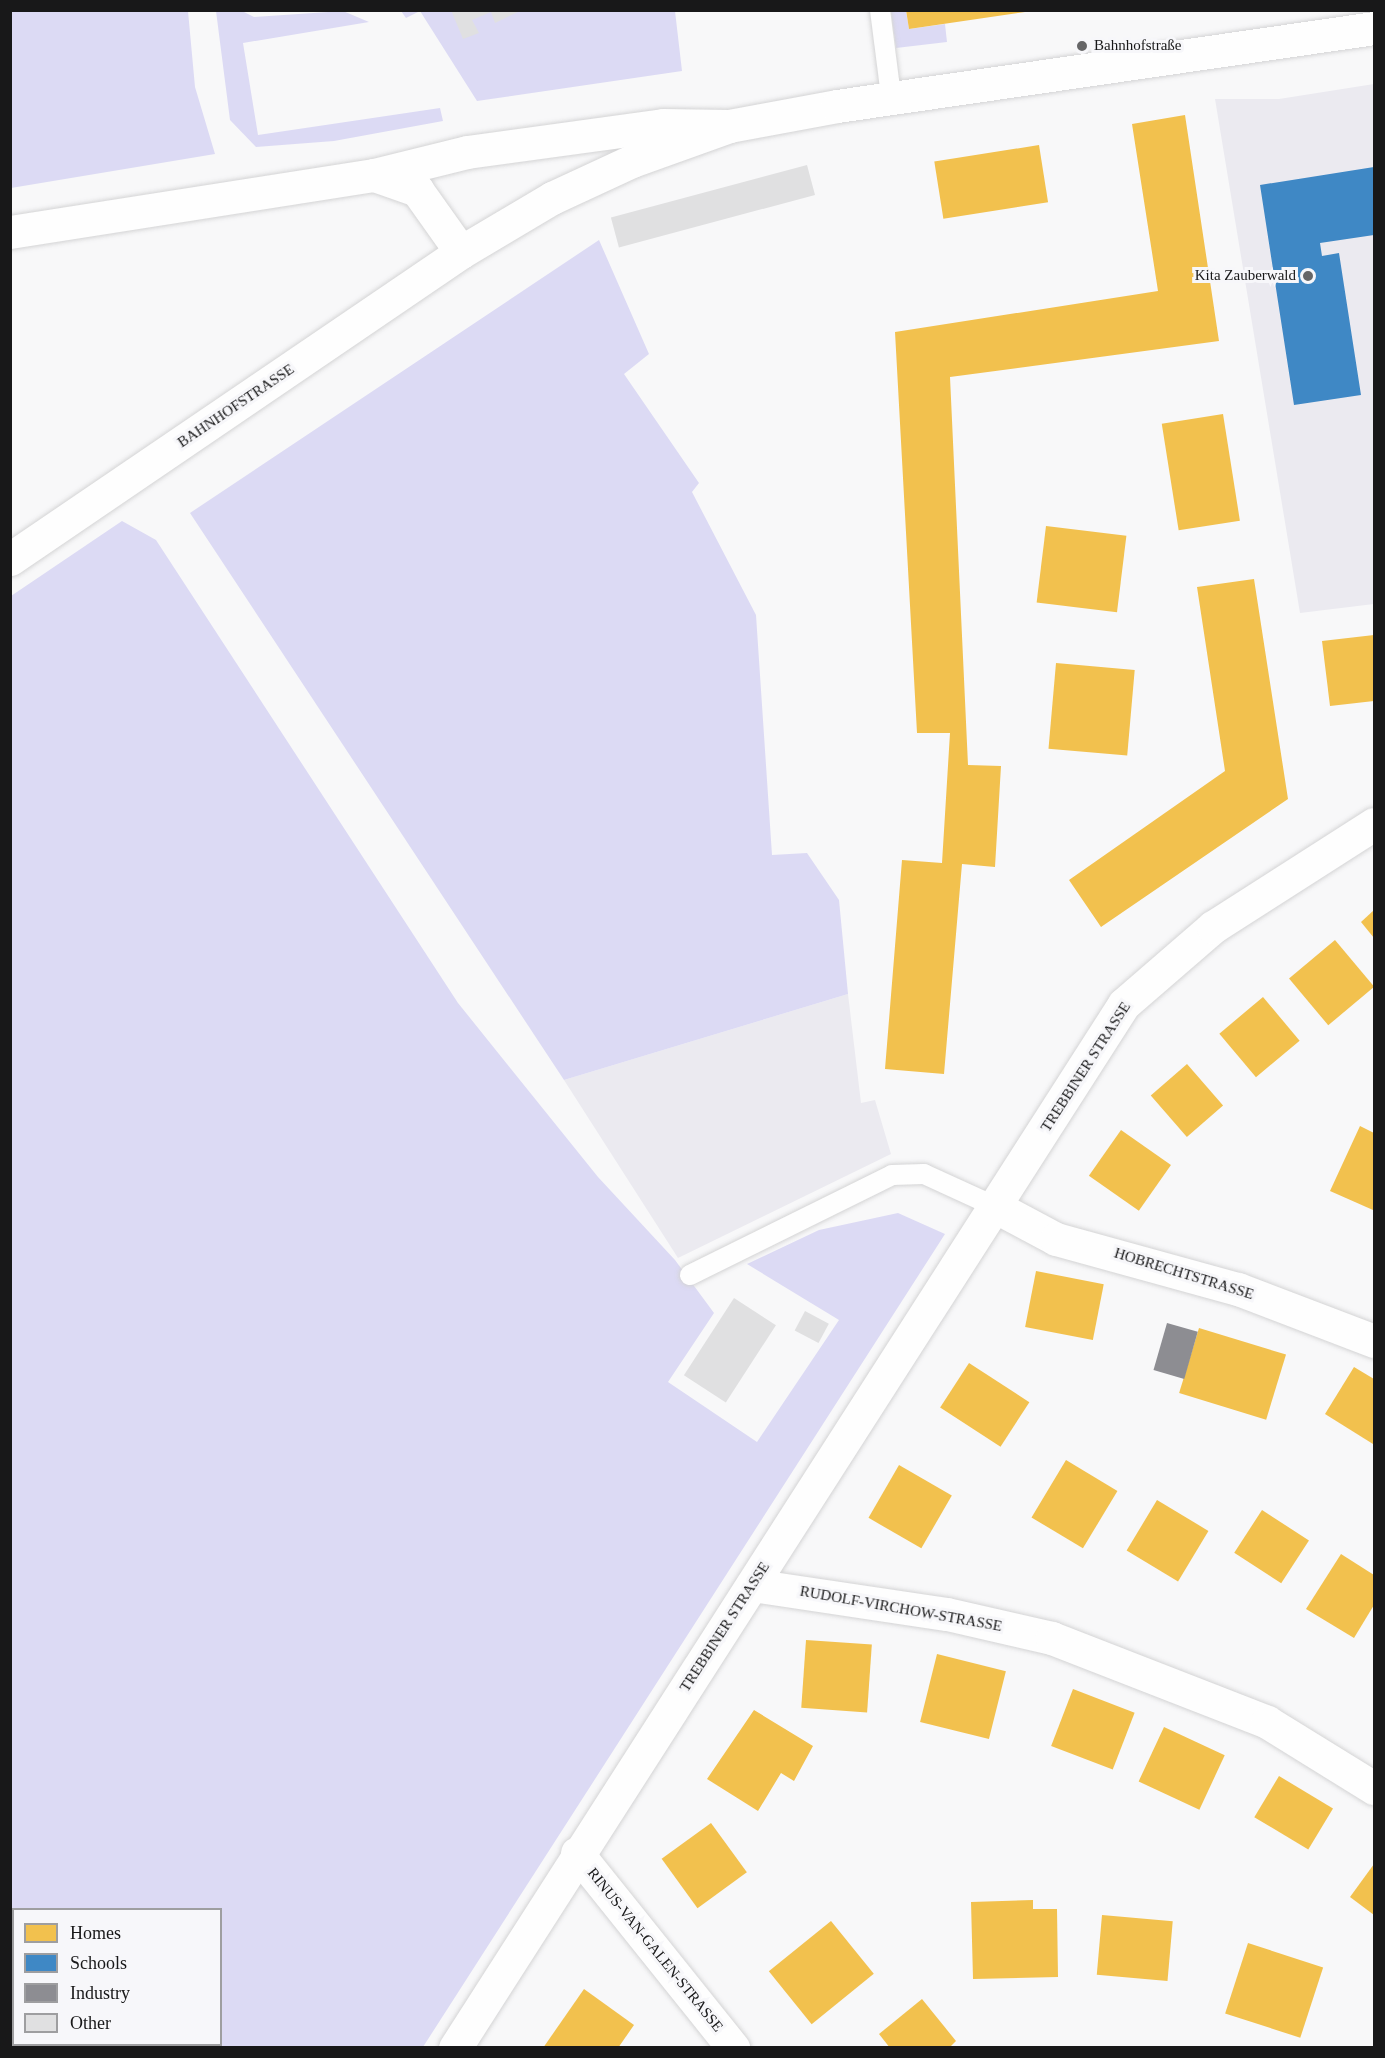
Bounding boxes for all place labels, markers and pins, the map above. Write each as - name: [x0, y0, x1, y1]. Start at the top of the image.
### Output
- place label: Bahnhofstraße: [1094, 37, 1181, 55]
- marker: Bahnhofstraße: [1075, 39, 1089, 53]
- place label: Kita Zauberwald: [1195, 267, 1296, 285]
- marker: Kita Zauberwald: [1301, 269, 1315, 283]

